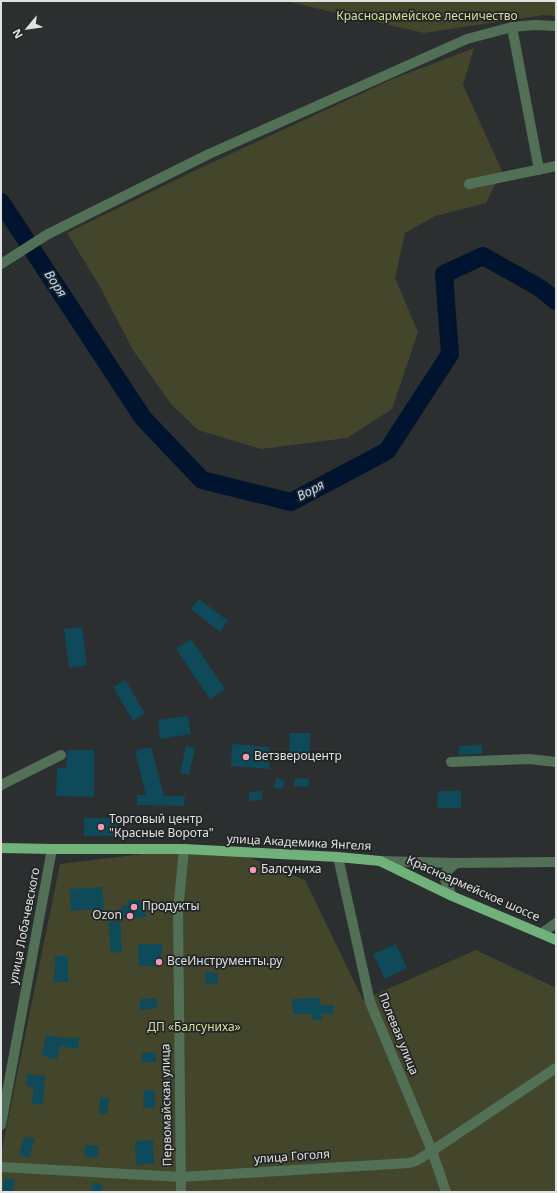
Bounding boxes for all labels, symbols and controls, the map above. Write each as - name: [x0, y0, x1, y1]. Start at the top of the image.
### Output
- north arrow: [8, 8, 48, 48]
- park label: Красноармейское лесничество: [336, 10, 518, 24]
- text: N: [8, 27, 26, 42]
- water label: Воря: [41, 268, 69, 300]
- water label: Воря: [295, 477, 327, 505]
- place label: Ветзвероцентр: [254, 750, 342, 764]
- marker: Ветзвероцентр: [241, 752, 251, 762]
- place label: Торговый центр "Красные Ворота": [109, 813, 214, 841]
- marker: Торговый центр "Красные Ворота": [96, 822, 106, 832]
- street label: улица Академика Янгеля: [226, 832, 372, 854]
- street label: Красноармейское шоссе: [404, 853, 542, 925]
- place label: Балсуниха: [261, 863, 321, 877]
- marker: Балсуниха: [248, 865, 258, 875]
- street label: улица Лобачевского: [7, 867, 43, 985]
- place label: Продукты: [142, 900, 200, 914]
- marker: Продукты: [129, 902, 139, 912]
- place label: Ozon: [92, 909, 122, 923]
- marker: Ozon: [125, 911, 135, 921]
- place label: ВсеИнструменты.ру: [167, 955, 282, 969]
- marker: ВсеИнструменты.ру: [154, 957, 164, 967]
- street label: Полевая улица: [375, 991, 421, 1077]
- park label: ДП «Балсуниха»: [147, 1021, 241, 1035]
- street label: Первомайская улица: [159, 1044, 175, 1166]
- street label: улица Гоголя: [254, 1147, 330, 1167]

